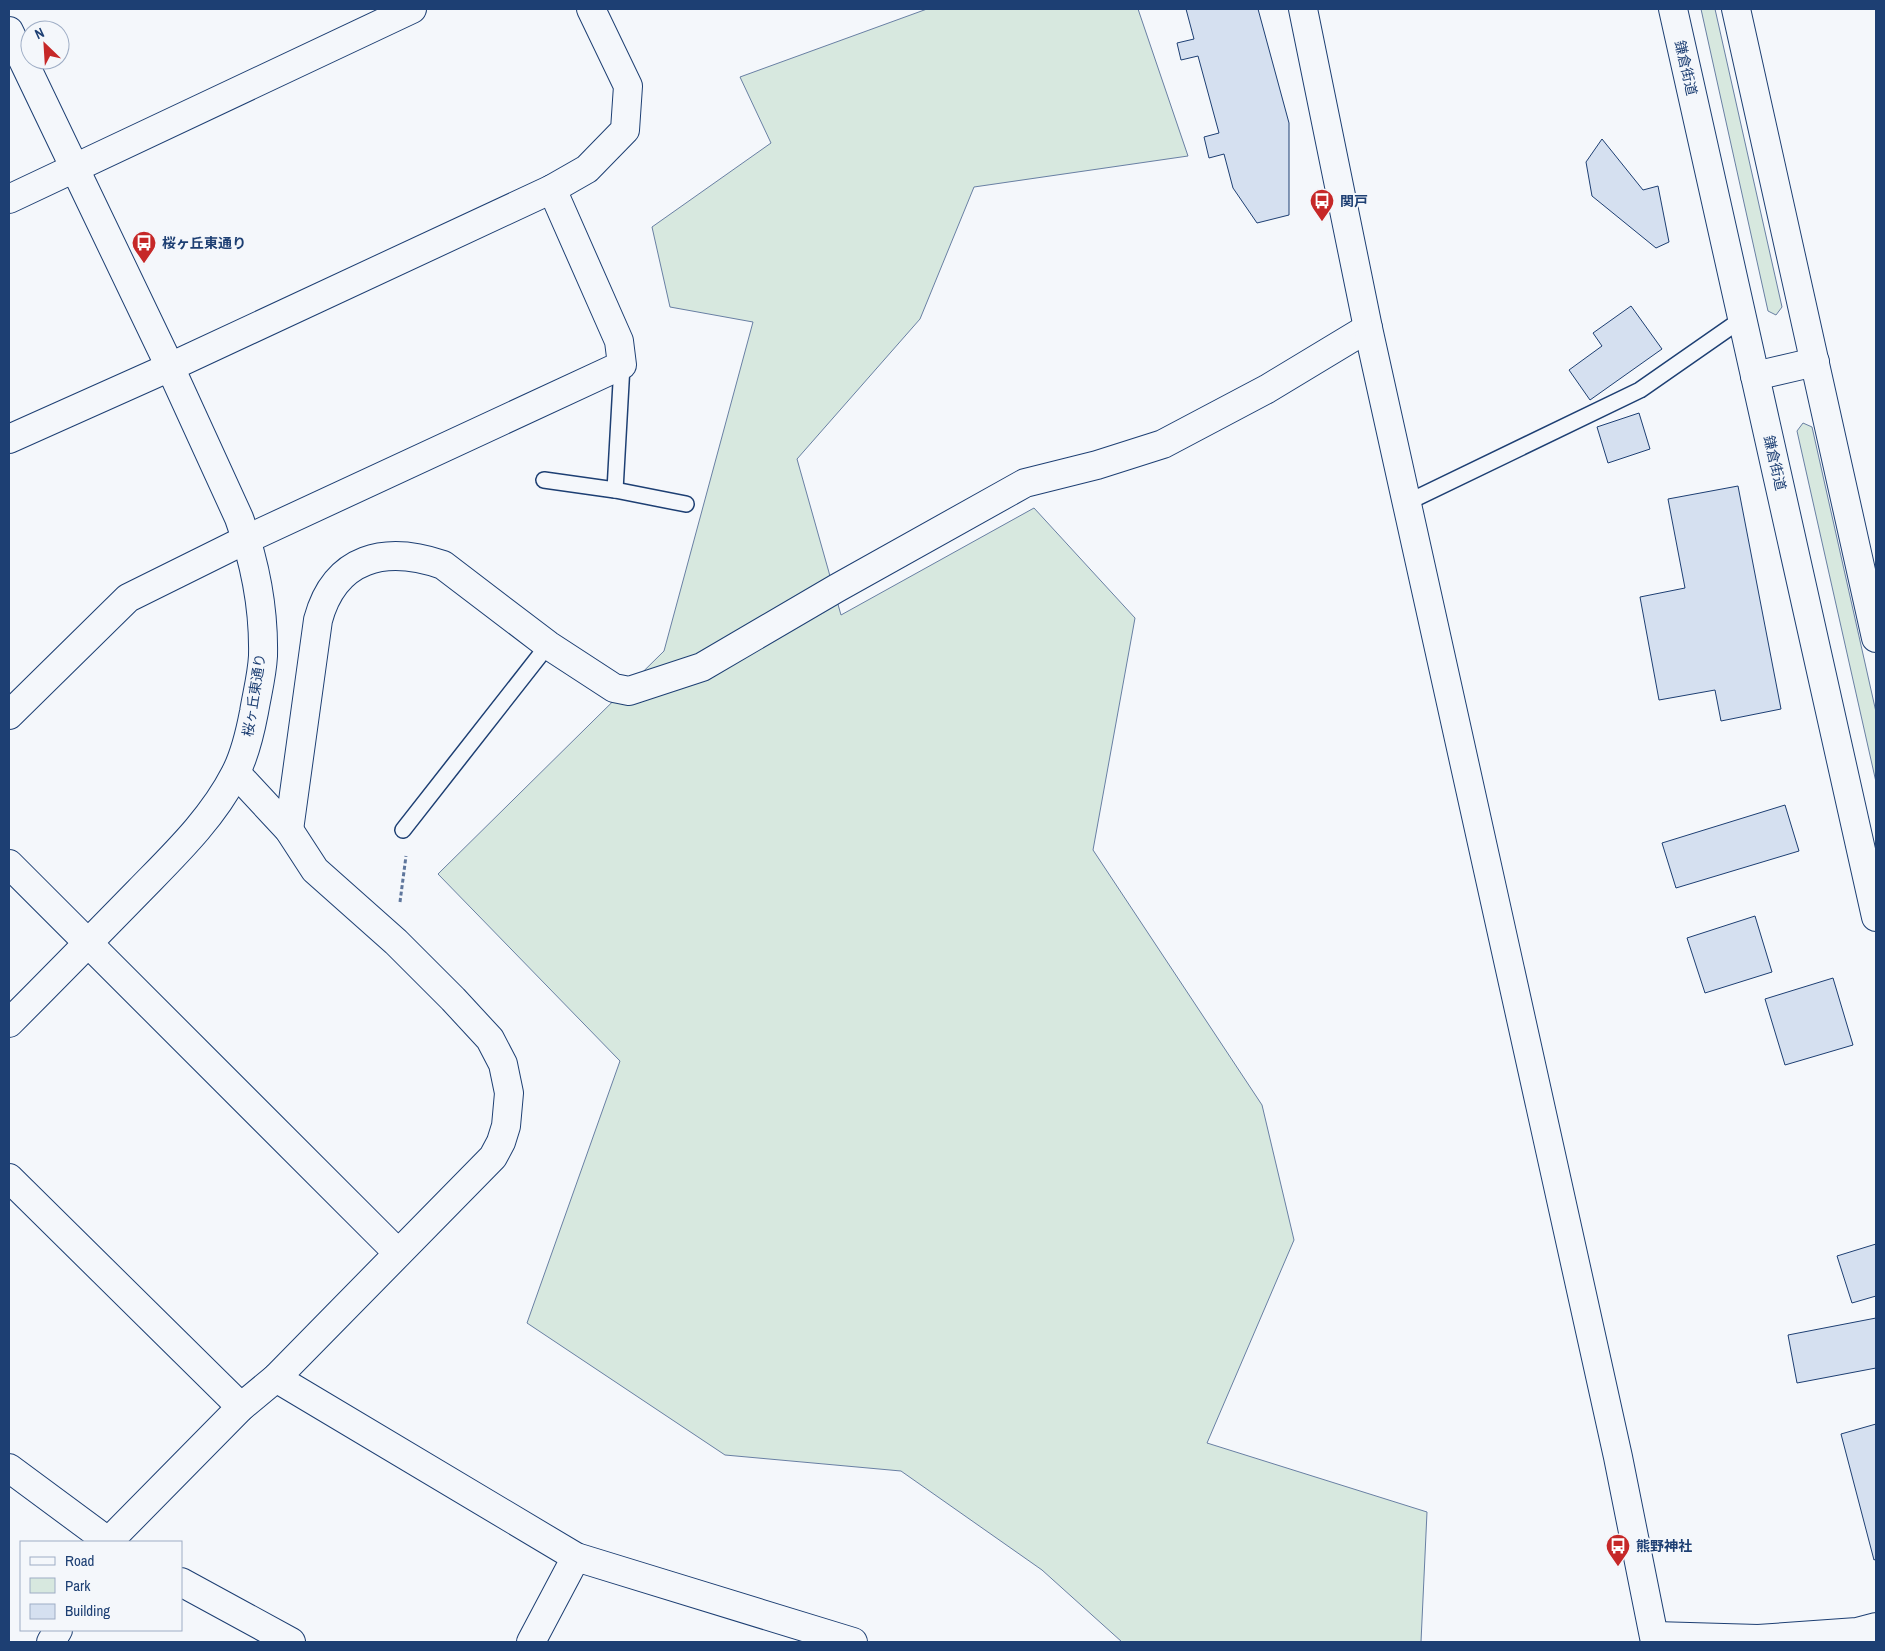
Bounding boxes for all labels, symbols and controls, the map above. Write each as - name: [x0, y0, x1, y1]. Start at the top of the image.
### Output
- north arrow: [20, 20, 70, 70]
- text: N: [32, 23, 47, 43]
- street label: 鎌倉街道: [1671, 39, 1701, 97]
- bus stop icon: 関戸: [1309, 188, 1335, 222]
- place label: 関戸: [1340, 192, 1368, 210]
- bus stop icon: 桜ヶ丘東通り: [131, 230, 157, 264]
- place label: 桜ヶ丘東通り: [162, 234, 246, 252]
- street label: 鎌倉街道: [1760, 434, 1790, 492]
- street label: 桜ヶ丘東通り: [239, 652, 269, 738]
- bus stop icon: 熊野神社: [1605, 1533, 1631, 1567]
- place label: 熊野神社: [1636, 1537, 1692, 1555]
- legend: [20, 1541, 182, 1631]
- text: Road: [65, 1550, 94, 1571]
- text: Park: [65, 1575, 91, 1596]
- text: Building: [65, 1600, 110, 1621]

